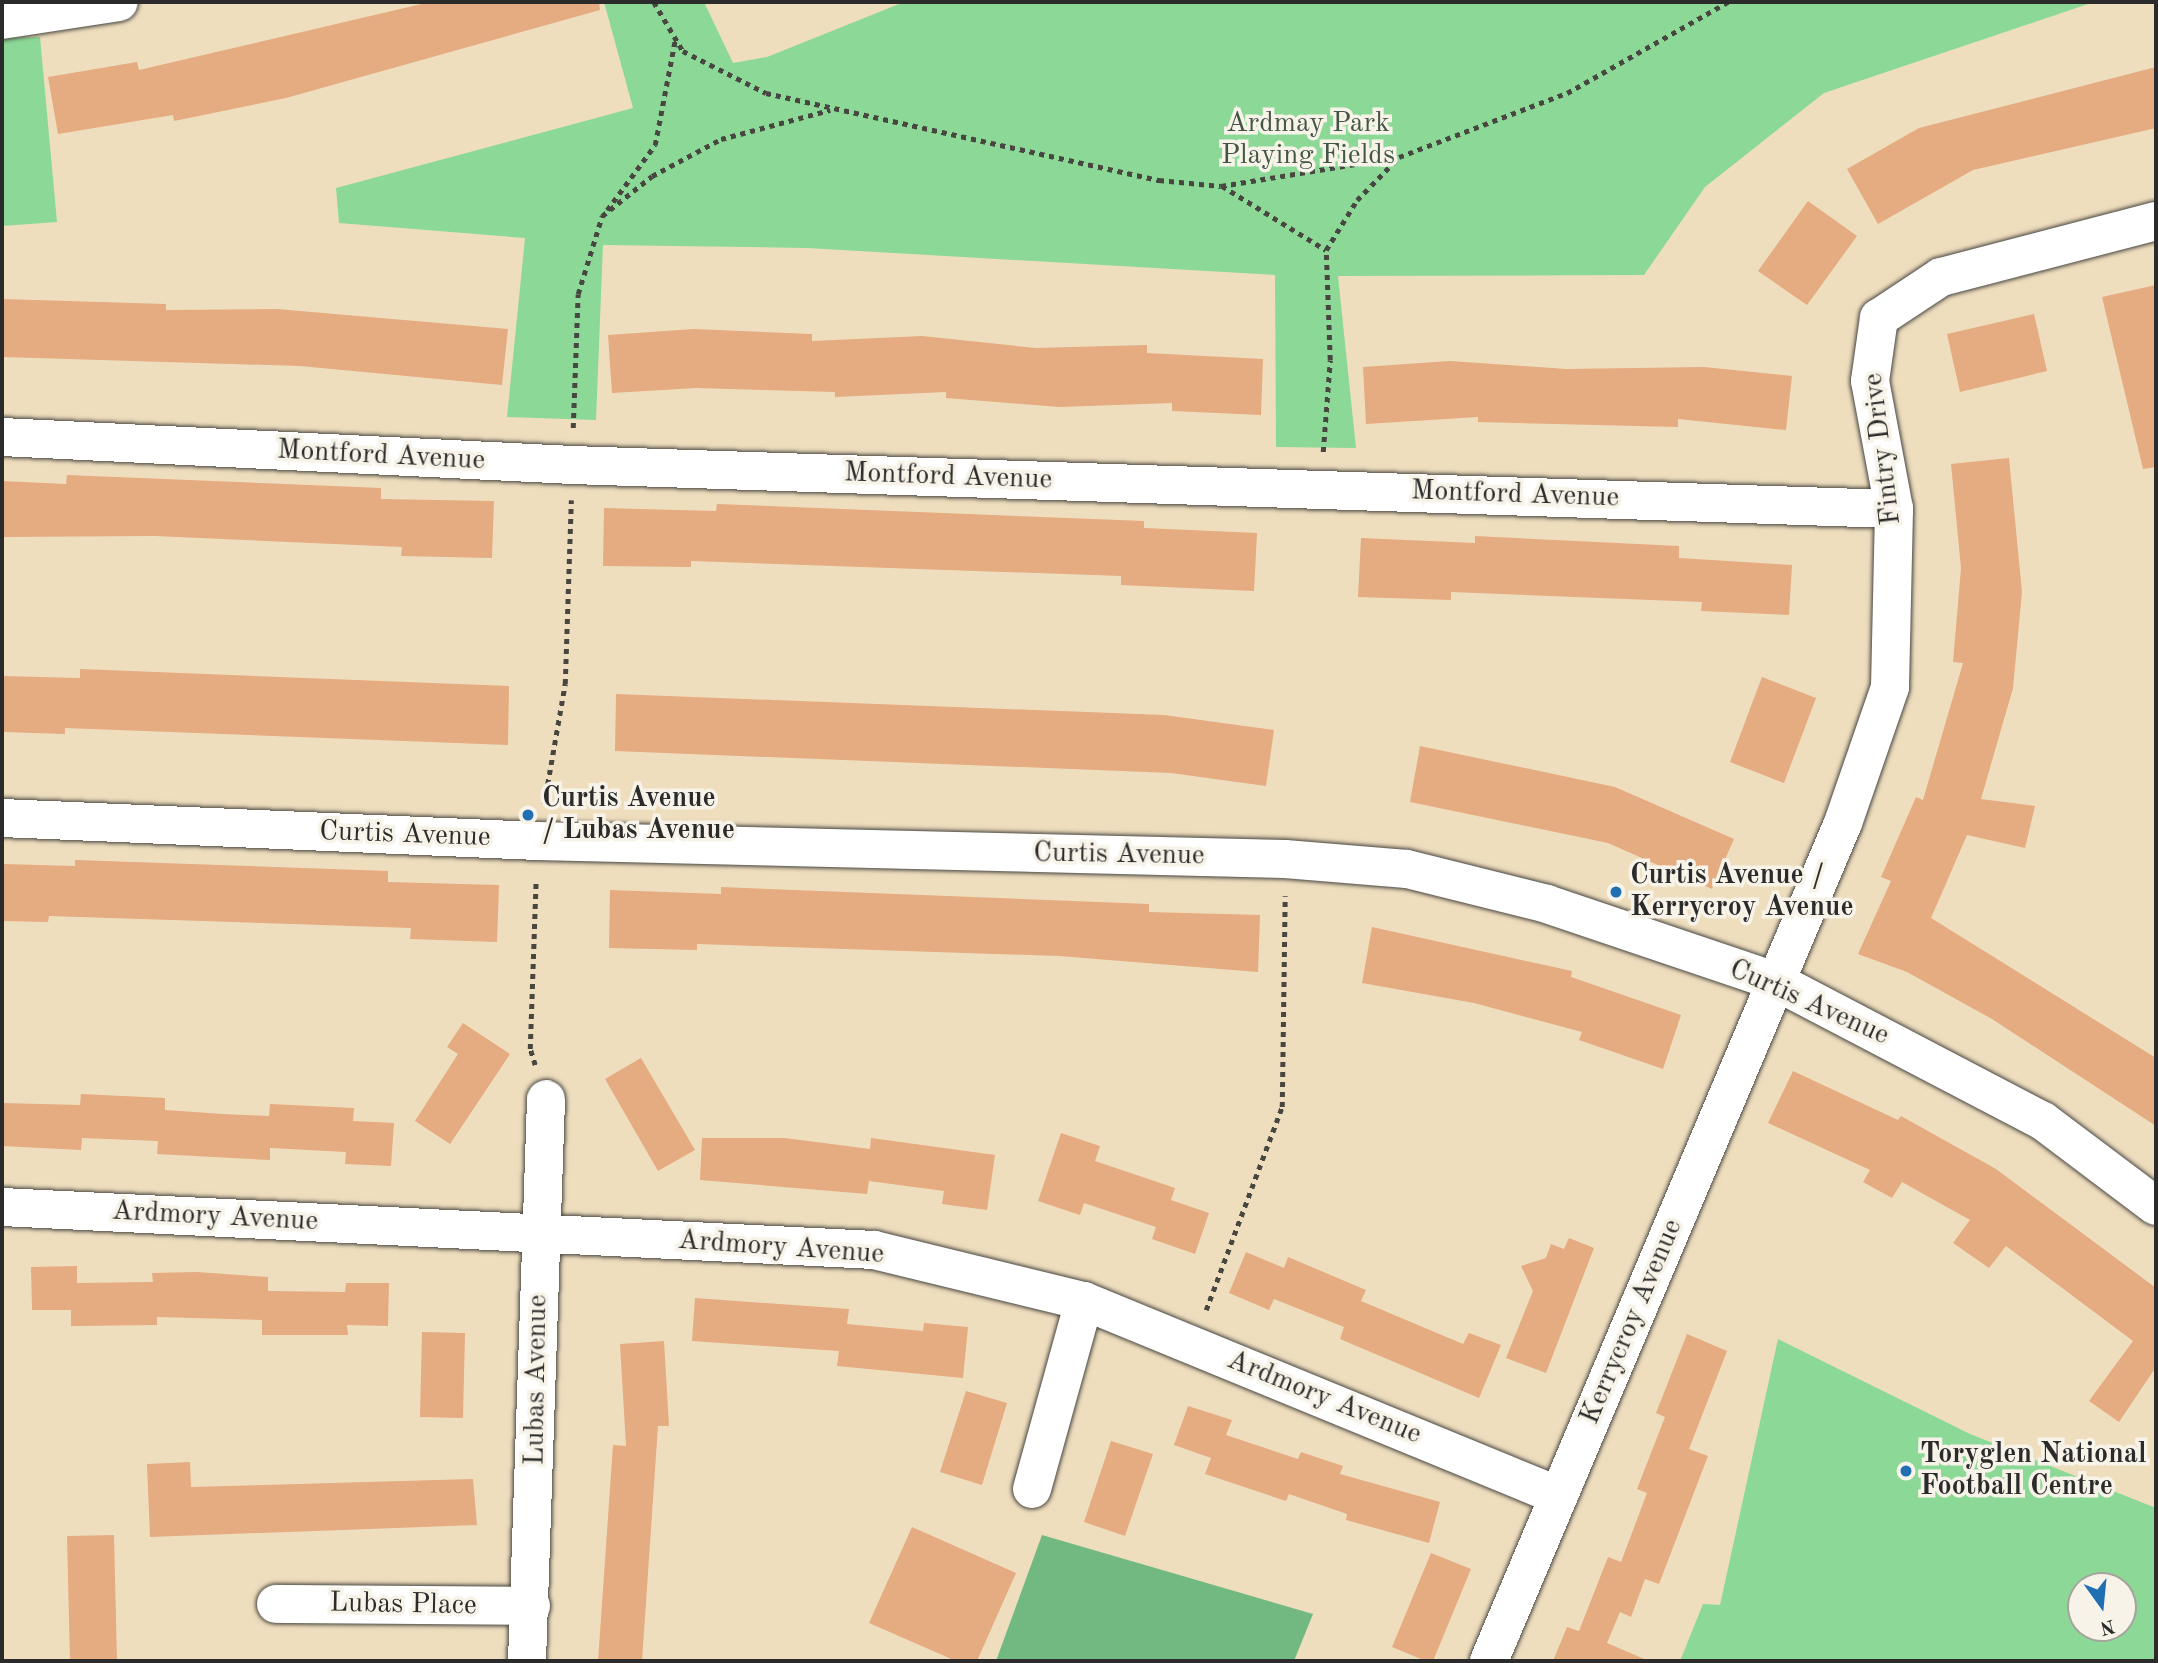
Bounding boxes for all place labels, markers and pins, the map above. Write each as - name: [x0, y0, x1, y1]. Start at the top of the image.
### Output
- place label: Curtis Avenue / Lubas Avenue: [542, 782, 735, 848]
- marker: Curtis Avenue / Lubas Avenue: [520, 807, 536, 823]
- place label: Curtis Avenue / Kerrycroy Avenue: [1630, 859, 1854, 925]
- marker: Curtis Avenue / Kerrycroy Avenue: [1608, 884, 1624, 900]
- place label: Toryglen National Football Centre: [1920, 1438, 2147, 1504]
- marker: Toryglen National Football Centre: [1898, 1463, 1914, 1479]

